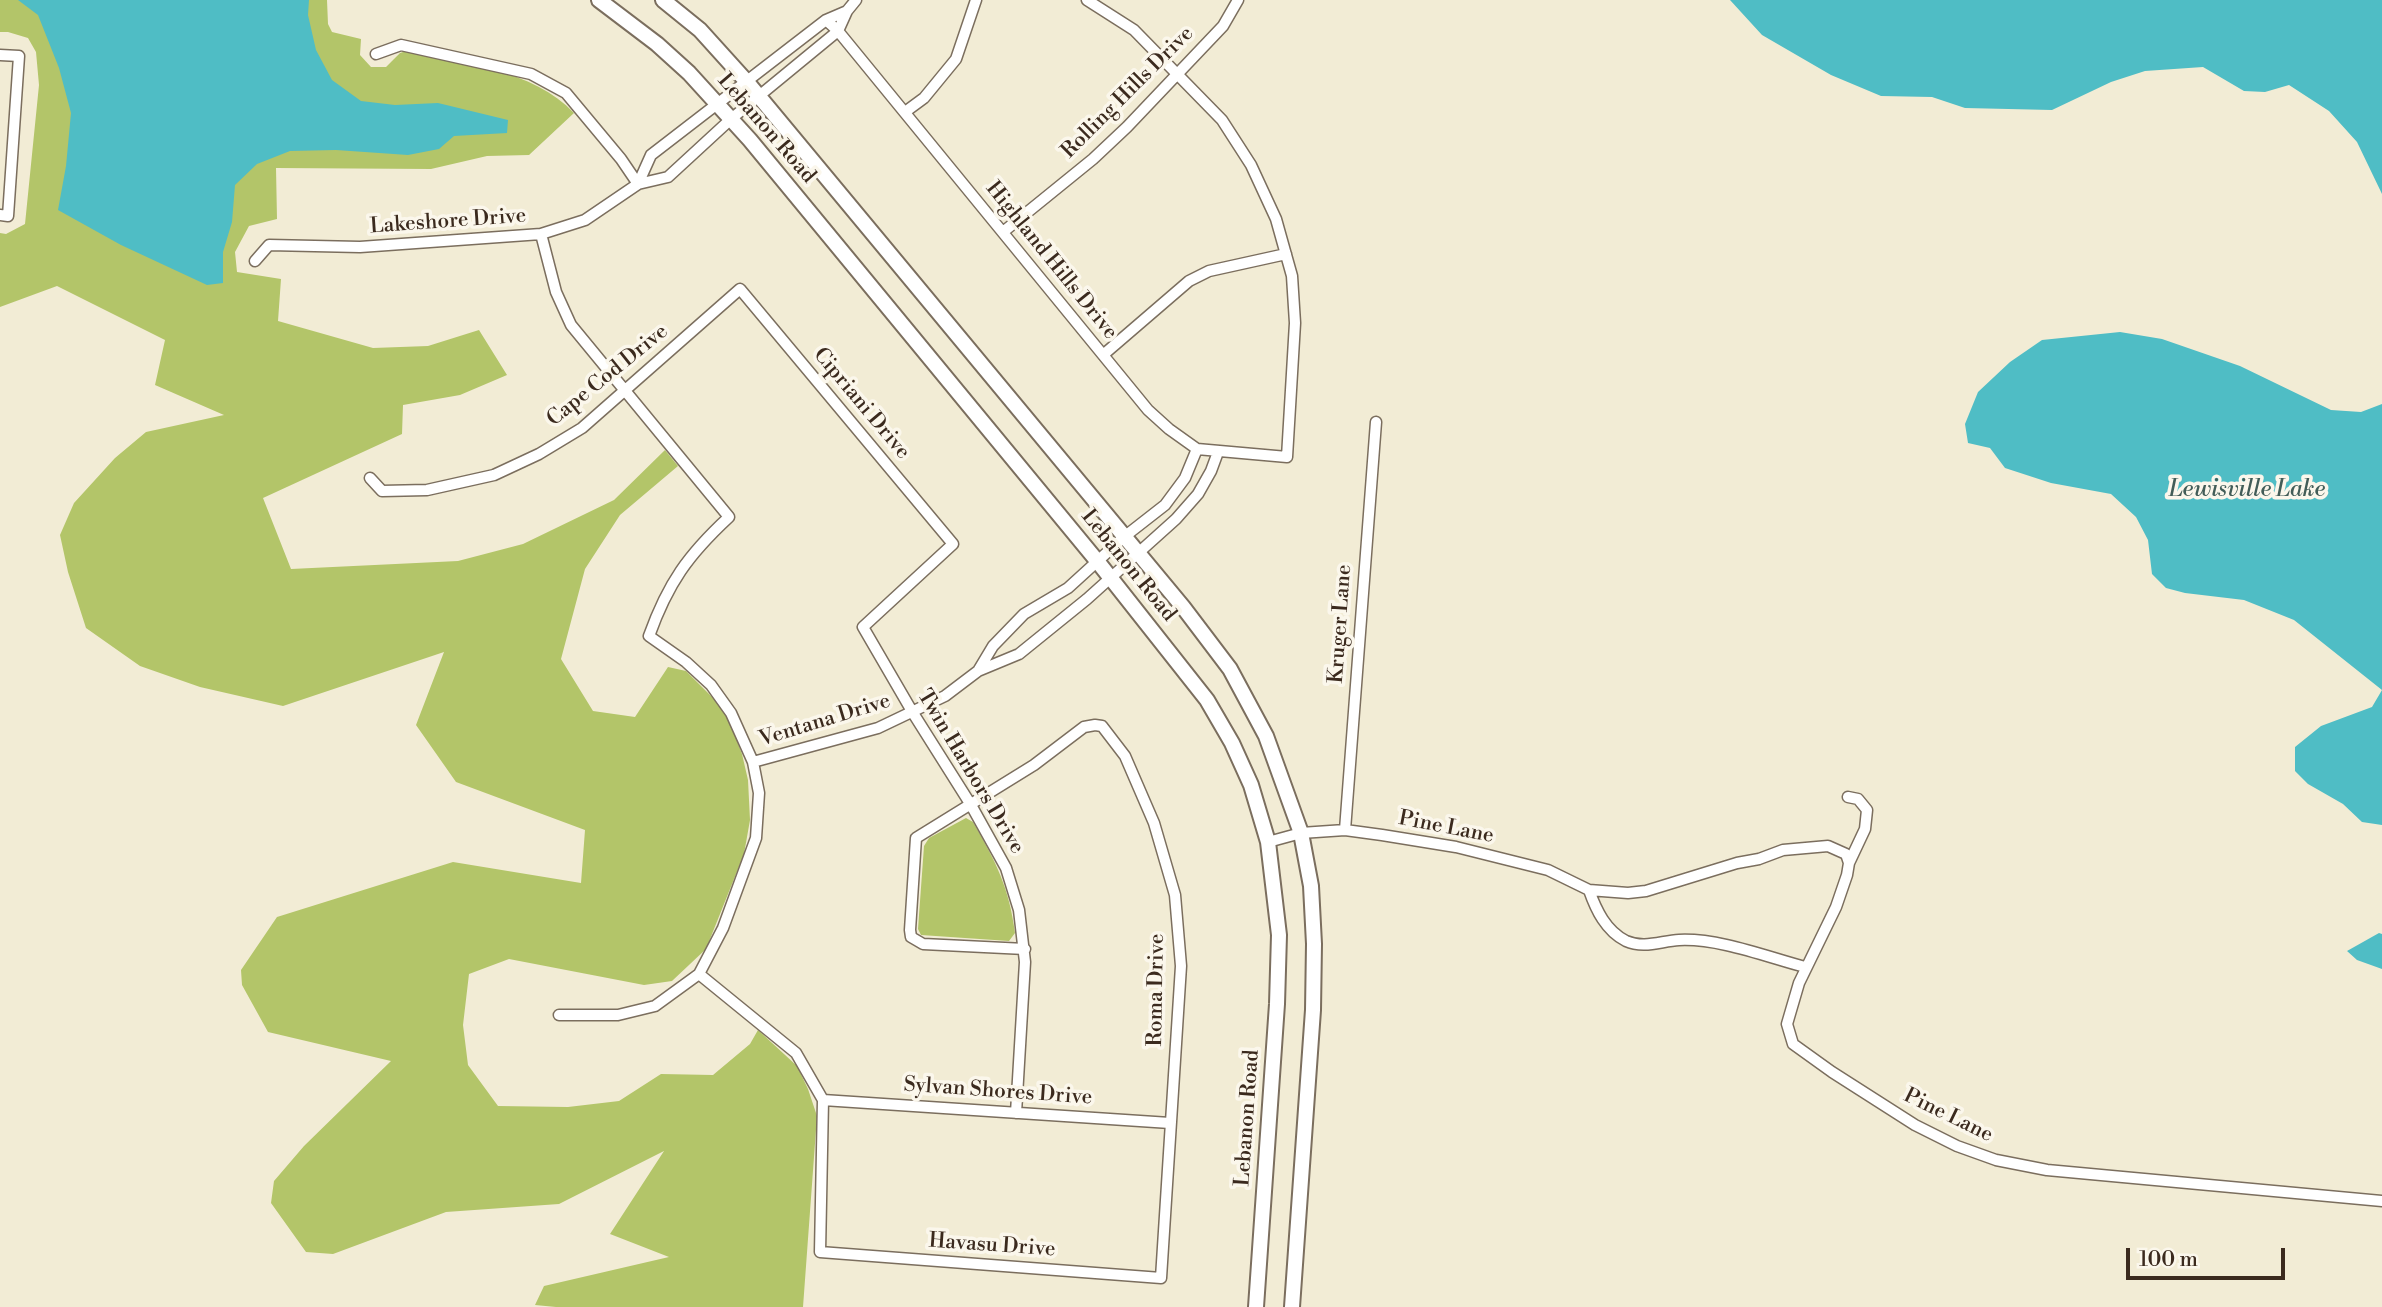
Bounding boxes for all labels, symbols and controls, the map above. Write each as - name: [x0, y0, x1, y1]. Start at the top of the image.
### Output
- street label: Rolling Hills Drive: [1057, 22, 1199, 164]
- street label: Lebanon Road: [712, 69, 820, 189]
- street label: Highland Hills Drive: [980, 177, 1122, 345]
- street label: Lakeshore Drive: [369, 204, 527, 240]
- street label: Cape Cod Drive: [543, 320, 673, 432]
- street label: Cipriani Drive: [807, 343, 915, 465]
- water label: Lewisville Lake: [2169, 476, 2325, 504]
- street label: Lebanon Road: [1075, 505, 1181, 627]
- street label: Kruger Lane: [1324, 564, 1358, 684]
- street label: Twin Harbors Drive: [911, 685, 1029, 859]
- street label: Ventana Drive: [756, 689, 894, 753]
- street label: Pine Lane: [1396, 806, 1496, 850]
- street label: Roma Drive: [1143, 933, 1171, 1047]
- street label: Lebanon Road: [1231, 1049, 1265, 1187]
- street label: Sylvan Shores Drive: [903, 1073, 1093, 1111]
- street label: Pine Lane: [1899, 1084, 1997, 1148]
- street label: Havasu Drive: [928, 1229, 1056, 1263]
- scale bar: [2130, 1234, 2289, 1278]
- text: 100 m: [2139, 1247, 2198, 1273]

